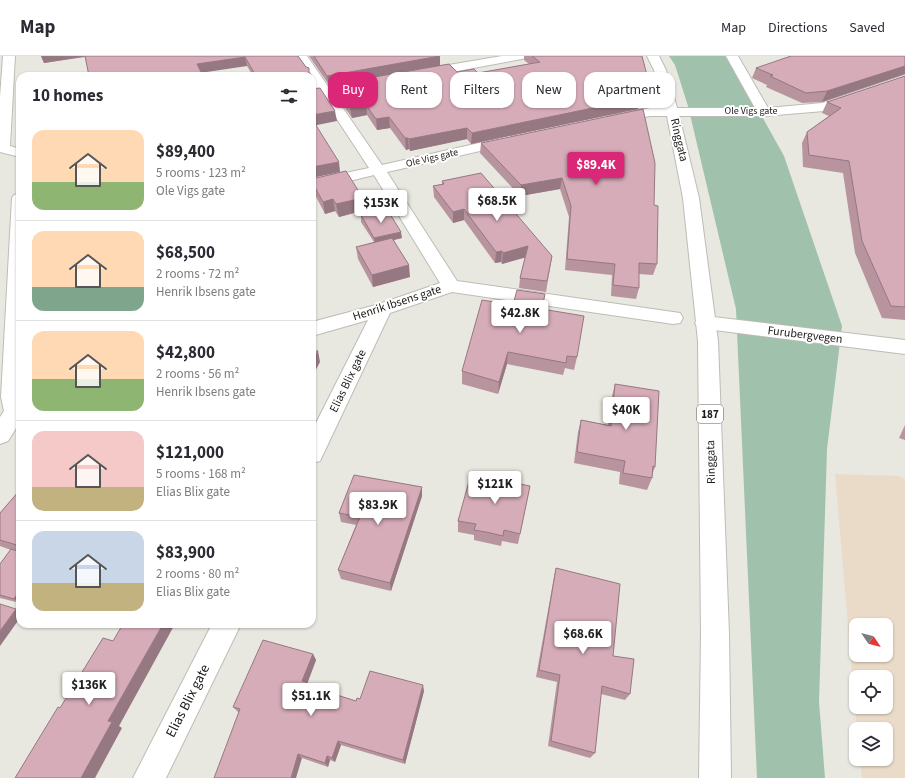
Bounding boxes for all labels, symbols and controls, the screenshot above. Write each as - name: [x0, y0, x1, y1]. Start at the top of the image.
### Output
- text: Map: [20, 14, 55, 41]
- text: Map: [721, 18, 746, 38]
- text: Directions: [768, 18, 827, 38]
- text: Saved: [849, 18, 885, 38]
- chip: Buy: [328, 72, 378, 108]
- chip: Rent: [386, 72, 442, 108]
- chip: Filters: [450, 72, 514, 108]
- chip: New: [522, 72, 576, 108]
- chip: Apartment: [584, 72, 675, 108]
- text: 10 homes: [32, 84, 103, 108]
- icon: filters: [278, 85, 300, 107]
- street label: Ole Vigs gate: [725, 104, 778, 118]
- street label: Ringgata: [666, 117, 692, 163]
- text: $89,400: [156, 140, 215, 164]
- street label: Ole Vigs gate: [405, 145, 459, 171]
- icon: home: [64, 146, 112, 194]
- pin: $89.4K: [563, 152, 629, 186]
- text: $89.4K: [576, 156, 616, 174]
- text: 5 rooms · 123 m²: [156, 164, 246, 182]
- text: Ole Vigs gate: [156, 182, 225, 200]
- pin: $68.5K: [464, 188, 530, 222]
- pin: $153K: [353, 190, 409, 224]
- text: $68.5K: [477, 192, 517, 210]
- text: $153K: [363, 194, 399, 212]
- text: $68,500: [156, 241, 215, 265]
- icon: home: [64, 247, 112, 295]
- text: 2 rooms · 72 m²: [156, 265, 239, 283]
- street label: Henrik Ibsens gate: [351, 281, 443, 325]
- text: Henrik Ibsens gate: [156, 283, 256, 301]
- pin: $42.8K: [487, 300, 553, 334]
- text: $42.8K: [500, 304, 540, 322]
- street label: Furubergvegen: [767, 322, 843, 348]
- text: $42,800: [156, 341, 215, 365]
- icon: home: [64, 347, 112, 395]
- street label: Elias Blix gate: [325, 347, 371, 415]
- text: 2 rooms · 56 m²: [156, 365, 239, 383]
- text: Henrik Ibsens gate: [156, 383, 256, 401]
- pin: $40K: [602, 397, 650, 431]
- text: $40K: [612, 401, 640, 419]
- road number: 187: [697, 405, 723, 423]
- street label: Ringgata: [702, 440, 720, 484]
- text: $121,000: [156, 441, 224, 465]
- icon: home: [64, 447, 112, 495]
- text: 5 rooms · 168 m²: [156, 465, 246, 483]
- pin: $121K: [467, 471, 523, 505]
- text: $121K: [477, 475, 513, 493]
- text: Elias Blix gate: [156, 483, 230, 501]
- pin: $83.9K: [345, 492, 411, 526]
- text: $83.9K: [358, 496, 398, 514]
- text: $83,900: [156, 541, 215, 565]
- icon: home: [64, 547, 112, 595]
- text: 2 rooms · 80 m²: [156, 565, 239, 583]
- text: Elias Blix gate: [156, 583, 230, 601]
- north arrow: [849, 618, 893, 662]
- map controls: [849, 618, 893, 766]
- pin: $68.6K: [550, 621, 616, 655]
- text: $68.6K: [563, 625, 603, 643]
- street label: Elias Blix gate: [161, 661, 215, 741]
- button: locate: [849, 670, 893, 714]
- pin: $136K: [61, 672, 117, 706]
- text: $136K: [71, 676, 107, 694]
- pin: $51.1K: [278, 683, 344, 717]
- text: $51.1K: [291, 687, 331, 705]
- button: layers: [849, 722, 893, 766]

